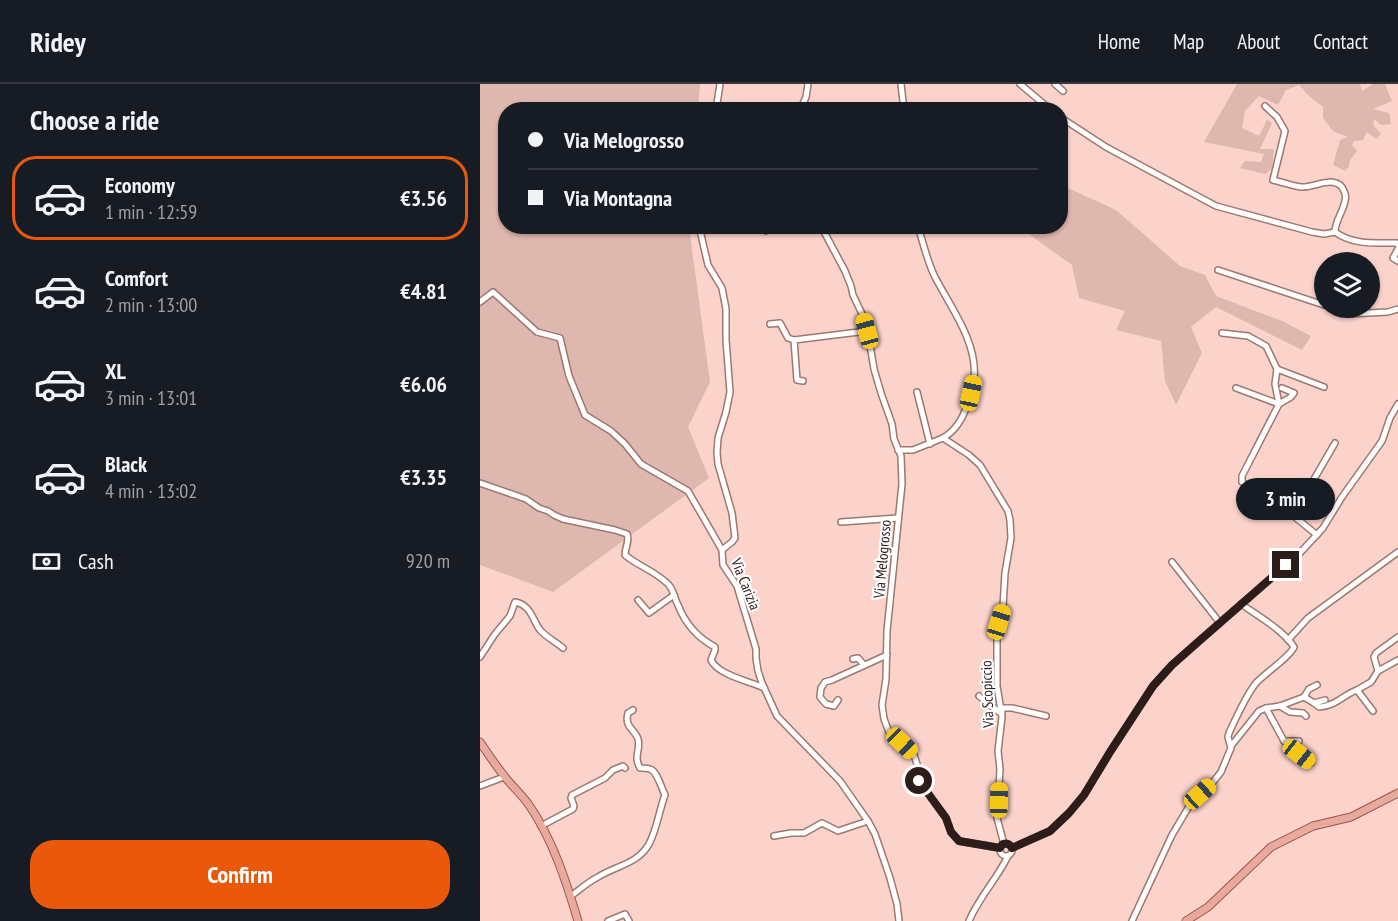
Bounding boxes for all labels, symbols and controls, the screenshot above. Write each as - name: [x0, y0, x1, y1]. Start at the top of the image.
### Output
- text: Ridey: [30, 23, 86, 60]
- text: Home: [1098, 28, 1140, 55]
- text: Map: [1173, 28, 1204, 55]
- text: About: [1237, 28, 1280, 55]
- text: Contact: [1313, 28, 1368, 55]
- text: Choose a ride: [30, 103, 159, 137]
- text: Via Melogrosso: [564, 126, 684, 154]
- icon: car: [33, 171, 87, 225]
- text: Economy: [105, 171, 175, 199]
- text: €3.56: [400, 184, 447, 212]
- text: Via Montagna: [564, 184, 672, 212]
- text: 1 min · 12:59: [105, 199, 197, 225]
- map controls: [1314, 252, 1380, 318]
- button: layers: [1314, 252, 1380, 318]
- icon: car: [33, 264, 87, 318]
- text: Comfort: [105, 264, 168, 292]
- text: €4.81: [400, 277, 447, 305]
- text: 2 min · 13:00: [105, 292, 197, 318]
- car: [854, 311, 880, 351]
- icon: car: [33, 357, 87, 411]
- text: XL: [105, 357, 126, 385]
- text: €6.06: [400, 370, 447, 398]
- car: [958, 374, 984, 412]
- text: 3 min · 13:01: [105, 385, 197, 411]
- icon: car: [33, 450, 87, 504]
- text: Black: [105, 450, 147, 478]
- text: €3.35: [400, 463, 447, 491]
- text: 4 min · 13:02: [105, 478, 197, 504]
- callout: 3 min: [1236, 478, 1336, 520]
- text: 3 min: [1265, 486, 1306, 512]
- street label: Via Melogrosso: [869, 519, 895, 600]
- icon: cash: [30, 545, 63, 578]
- text: Cash: [78, 547, 114, 575]
- text: 920 m: [406, 548, 450, 574]
- route end: [1272, 551, 1299, 578]
- street label: Via Carizia: [727, 554, 765, 613]
- car: [985, 602, 1013, 642]
- street label: Via Scopiccio: [976, 660, 998, 729]
- car: [883, 724, 921, 762]
- car: [1279, 736, 1319, 772]
- route start: [905, 767, 932, 794]
- car: [1181, 775, 1219, 813]
- car: [990, 782, 1008, 818]
- button: Confirm: [30, 840, 450, 909]

